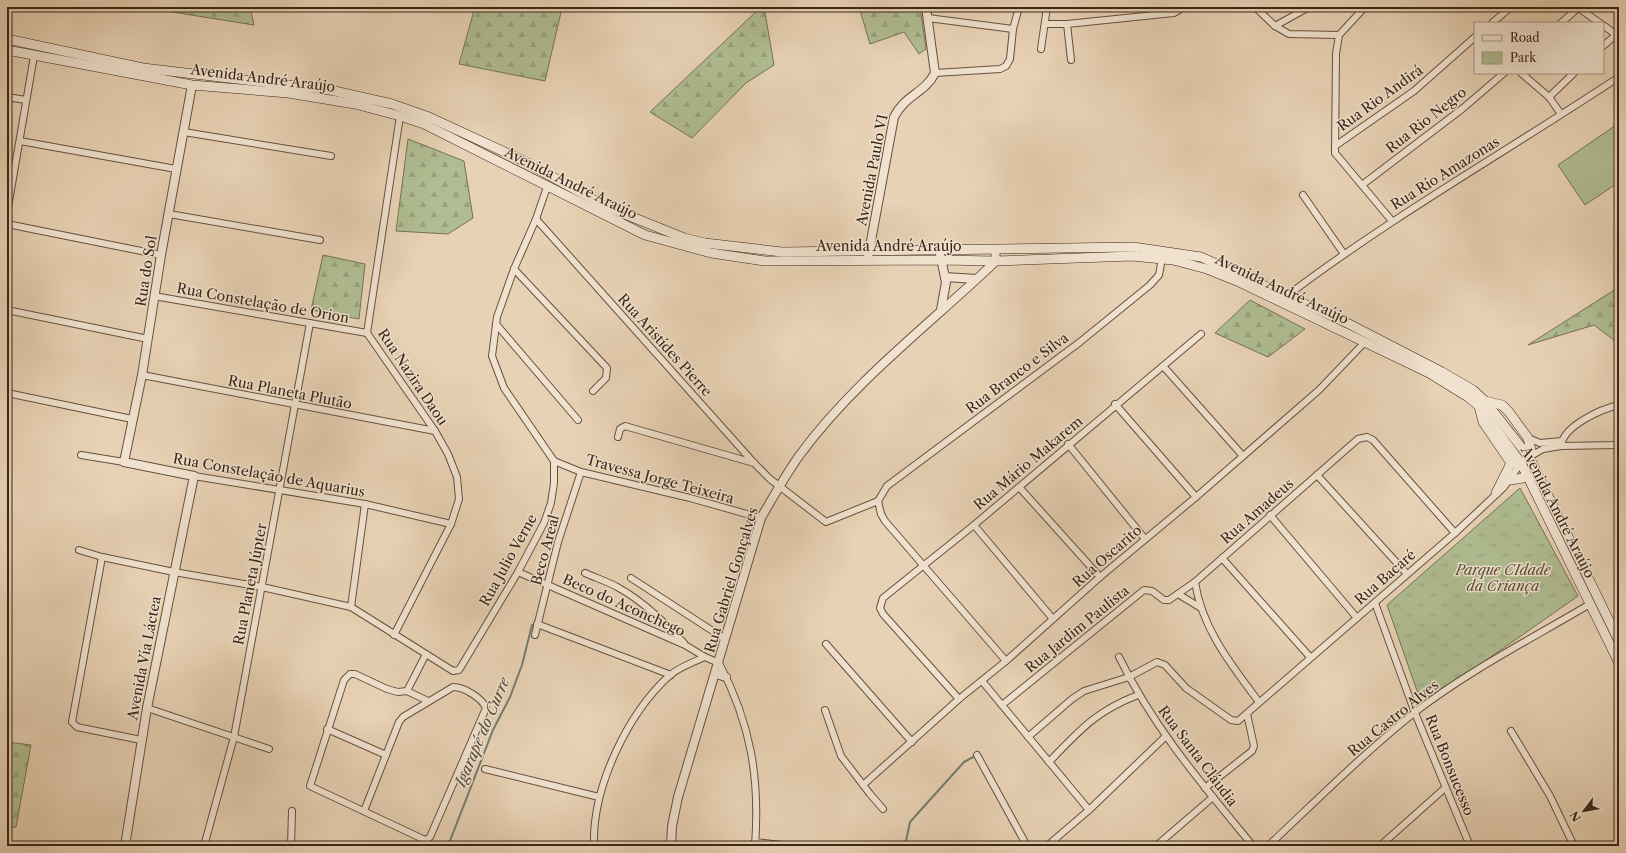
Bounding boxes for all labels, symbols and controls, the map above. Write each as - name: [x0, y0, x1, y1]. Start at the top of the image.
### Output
- legend: [1474, 22, 1604, 74]
- text: Road: [1510, 30, 1540, 45]
- text: Park: [1510, 50, 1537, 65]
- street label: Avenida André Araújo: [189, 60, 336, 96]
- street label: Rua Rio Andirá: [1334, 61, 1427, 135]
- street label: Rua Rio Negro: [1382, 83, 1470, 157]
- street label: Avenida Paulo VI: [852, 113, 892, 228]
- street label: Rua Río Amazonas: [1387, 132, 1503, 214]
- street label: Avenida André Araújo: [501, 143, 640, 223]
- street label: Rua do Sol: [131, 234, 161, 308]
- street label: Avenida André Araújo: [815, 237, 962, 255]
- street label: Avenida André Araújo: [1211, 250, 1352, 328]
- street label: Rua Constelação de Orion: [175, 279, 351, 327]
- street label: Rua Aristídes Pierre: [614, 290, 716, 400]
- street label: Rua Nazira Daou: [374, 325, 452, 429]
- street label: Rua Branco e Silva: [962, 328, 1072, 417]
- street label: Rua Planeta Plutão: [226, 371, 354, 413]
- street label: Rua Mário Makarem: [970, 412, 1086, 514]
- street label: Avenida André Araújo: [1517, 442, 1599, 581]
- street label: Rua Constelação de Aquarius: [172, 449, 366, 501]
- street label: Travessa Jorge Teixeira: [584, 451, 737, 508]
- street label: Rua Amadeus: [1217, 474, 1297, 548]
- street label: Rua Gabriel Gonçalves: [700, 505, 762, 655]
- street label: Rua Julio Verne: [475, 511, 541, 609]
- street label: Beco Areal: [527, 513, 563, 587]
- street label: Rua Planeta Júpter: [229, 521, 271, 646]
- street label: Rua Oscarito: [1069, 521, 1145, 591]
- street label: Rua Bacaré: [1351, 545, 1419, 608]
- park label: Parque CIdade da Criança: [1455, 561, 1552, 595]
- street label: Beco do Aconchego: [560, 570, 688, 640]
- street label: Rua Jardim Paulista: [1021, 581, 1133, 677]
- street label: Avenida Vía Láctea: [123, 594, 165, 722]
- water label: Igarapé do Curre: [450, 674, 514, 790]
- street label: Rua Castro Alves: [1344, 676, 1442, 760]
- street label: Rua Santa Cláudia: [1154, 702, 1242, 810]
- street label: Rua Bonsucesso: [1421, 712, 1479, 818]
- north arrow: [1564, 791, 1604, 831]
- text: N: [1567, 808, 1584, 824]

